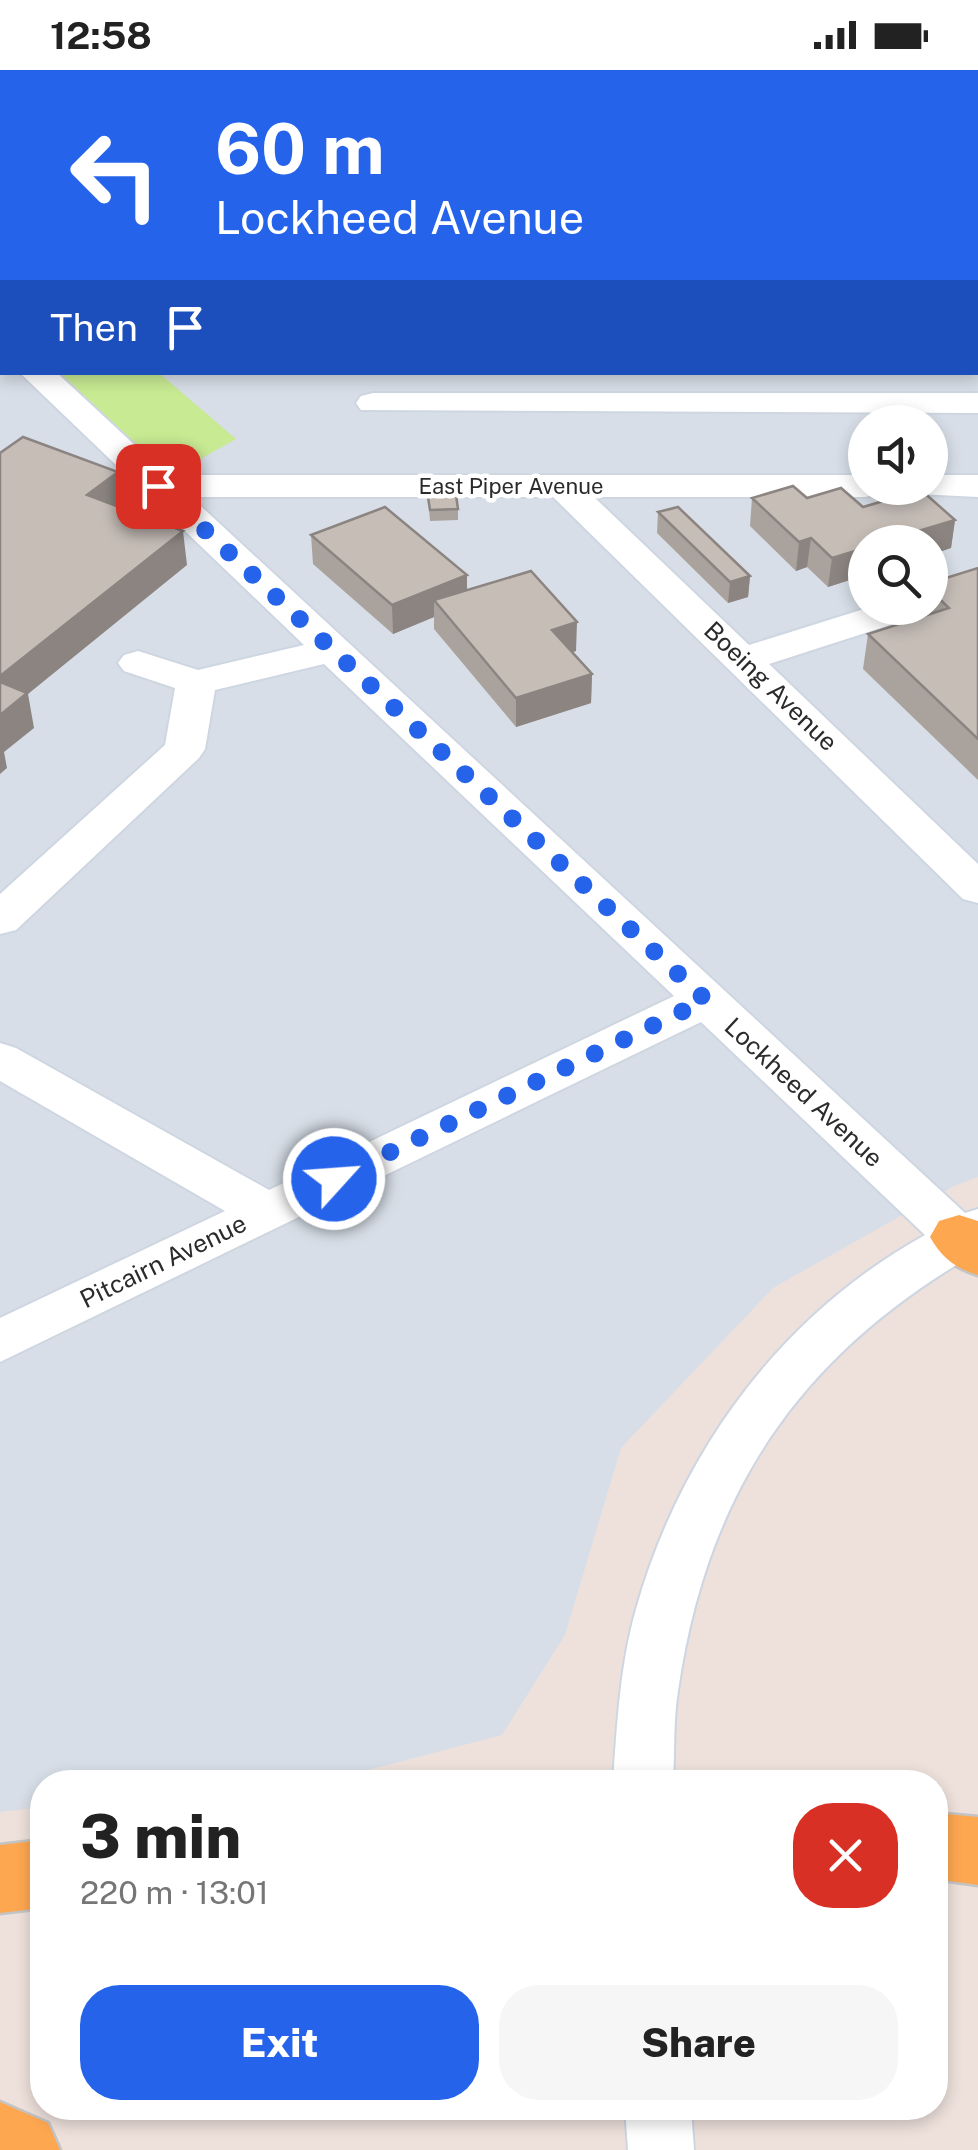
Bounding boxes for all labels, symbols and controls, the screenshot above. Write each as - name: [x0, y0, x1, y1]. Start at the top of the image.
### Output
- text: 12:58: [50, 13, 152, 58]
- text: 60 m: [215, 107, 385, 190]
- icon: left: [50, 110, 180, 240]
- text: Lockheed Avenue: [215, 191, 584, 244]
- icon: arrive: [158, 300, 213, 355]
- text: Then: [50, 305, 138, 350]
- map controls: [848, 405, 948, 625]
- button: sound: [848, 405, 948, 505]
- pin: [116, 444, 201, 529]
- icon: arrive: [131, 459, 186, 514]
- street label: East Piper Avenue: [418, 473, 604, 499]
- button: search: [848, 525, 948, 625]
- street label: Boeing Avenue: [698, 615, 844, 757]
- street label: Lockheed Avenue: [719, 1011, 889, 1173]
- position arrow: [282, 1127, 386, 1231]
- street label: Pitcairn Avenue: [75, 1208, 251, 1314]
- text: 3 min: [80, 1801, 241, 1872]
- button: close: [793, 1803, 898, 1908]
- text: 220 m · 13:01: [80, 1874, 269, 1911]
- button: Exit: [80, 1985, 479, 2100]
- button: Share: [499, 1985, 898, 2100]

